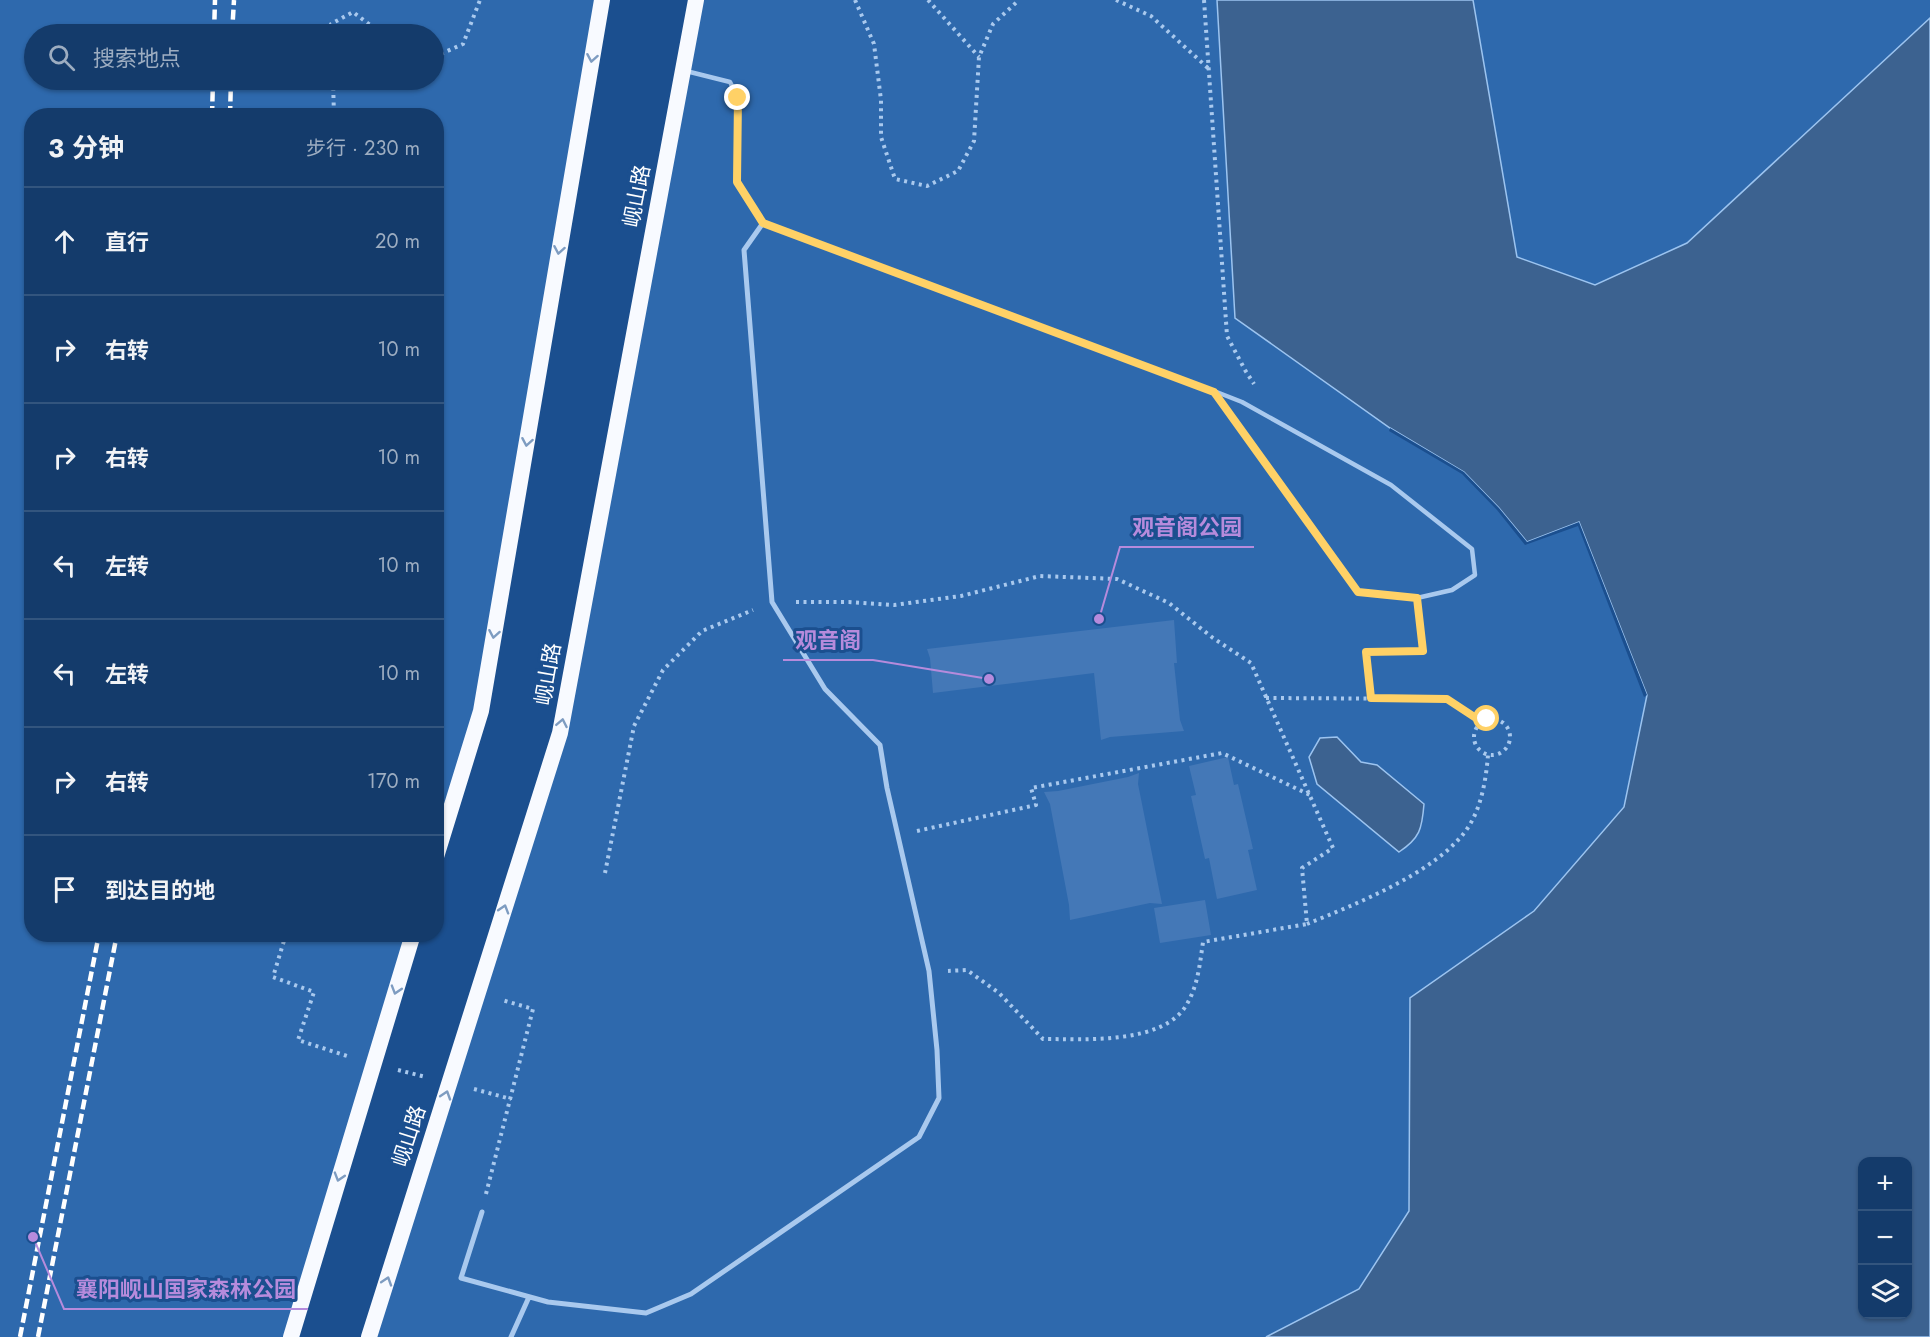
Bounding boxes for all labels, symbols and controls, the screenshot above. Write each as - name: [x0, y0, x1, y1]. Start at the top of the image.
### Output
- search box: [24, 24, 444, 90]
- icon: search: [45, 41, 78, 74]
- text: 搜索地点: [93, 42, 181, 74]
- one-way arrow: [586, 52, 599, 62]
- route end: [724, 84, 750, 110]
- text: 3 分钟: [48, 129, 124, 167]
- text: 步行 · 230 m: [306, 134, 420, 163]
- street label: 岘山路: [616, 162, 658, 230]
- icon: ahead: [48, 225, 81, 258]
- text: 直行: [105, 226, 149, 258]
- text: 20 m: [375, 227, 420, 256]
- one-way arrow: [553, 245, 566, 255]
- icon: right: [48, 333, 81, 366]
- text: 右转: [105, 334, 149, 366]
- text: 10 m: [377, 335, 420, 364]
- one-way arrow: [521, 438, 533, 447]
- icon: right: [48, 441, 81, 474]
- text: 右转: [105, 442, 149, 474]
- text: 10 m: [377, 443, 420, 472]
- callout: 观音阁公园: [1120, 507, 1254, 547]
- text: 观音阁公园: [1132, 511, 1242, 543]
- icon: left: [48, 549, 81, 582]
- text: 左转: [105, 550, 149, 582]
- text: 10 m: [377, 551, 420, 580]
- callout: 观音阁: [783, 620, 873, 660]
- text: 观音阁: [795, 624, 861, 656]
- one-way arrow: [488, 629, 501, 639]
- street label: 岘山路: [528, 640, 568, 708]
- icon: left: [48, 657, 81, 690]
- text: 左转: [105, 658, 149, 690]
- text: 10 m: [377, 659, 420, 688]
- route start: [1473, 705, 1499, 731]
- one-way arrow: [555, 719, 568, 729]
- icon: right: [48, 765, 81, 798]
- text: 右转: [105, 766, 149, 798]
- text: 170 m: [367, 767, 420, 796]
- icon: arrive: [48, 873, 81, 906]
- text: 到达目的地: [105, 874, 215, 906]
- one-way arrow: [497, 904, 510, 915]
- one-way arrow: [391, 985, 403, 995]
- one-way arrow: [439, 1090, 451, 1101]
- street label: 岘山路: [385, 1101, 433, 1171]
- map controls: [1858, 1157, 1912, 1319]
- button: +: [1858, 1157, 1912, 1211]
- one-way arrow: [334, 1171, 346, 1182]
- button: −: [1858, 1211, 1912, 1265]
- button: layers: [1858, 1265, 1912, 1319]
- callout: 襄阳岘山国家森林公园: [64, 1269, 308, 1309]
- text: 襄阳岘山国家森林公园: [76, 1273, 296, 1305]
- one-way arrow: [380, 1276, 392, 1287]

